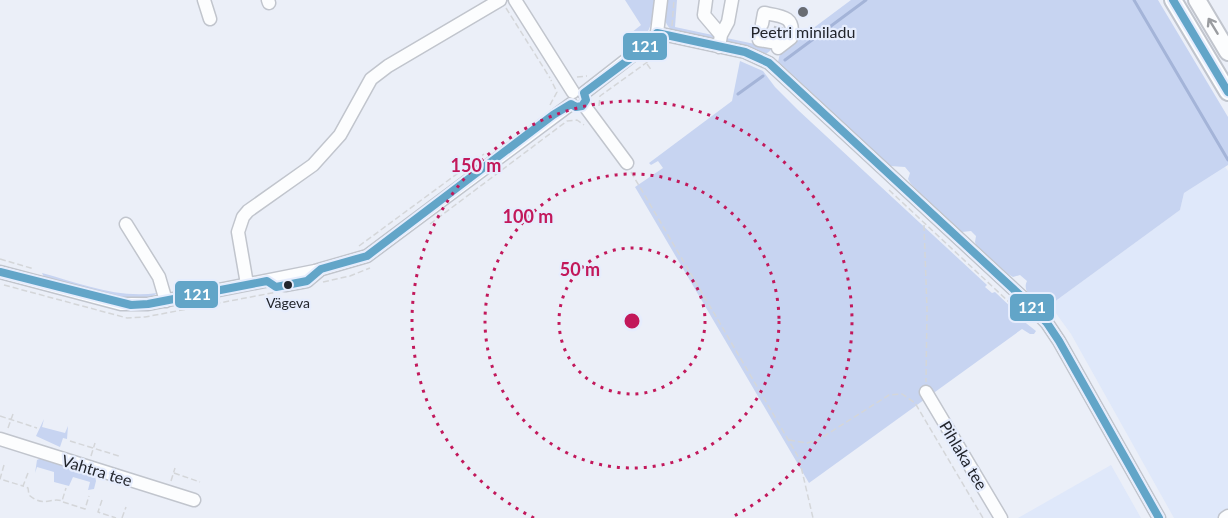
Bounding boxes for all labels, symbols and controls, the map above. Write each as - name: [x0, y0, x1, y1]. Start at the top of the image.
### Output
- marker: Peetri miniladu: [796, 5, 810, 19]
- one-way arrow: [1206, 18, 1218, 35]
- place label: Peetri miniladu: [751, 22, 855, 41]
- line badge: 121: [622, 32, 668, 61]
- text: 121: [631, 36, 659, 55]
- text: 150 m: [451, 154, 501, 176]
- text: 100 m: [503, 205, 553, 227]
- text: 50 m: [560, 258, 600, 280]
- marker: Vägeva: [282, 279, 294, 291]
- line badge: 121: [174, 280, 219, 309]
- text: 121: [183, 284, 211, 303]
- line badge: 121: [1009, 293, 1055, 322]
- place label: Vägeva: [266, 294, 310, 311]
- text: 121: [1018, 297, 1046, 316]
- centre of rings: [622, 311, 642, 331]
- street label: Pihlaka tee: [936, 417, 992, 493]
- street label: Vahtra tee: [60, 450, 134, 490]

